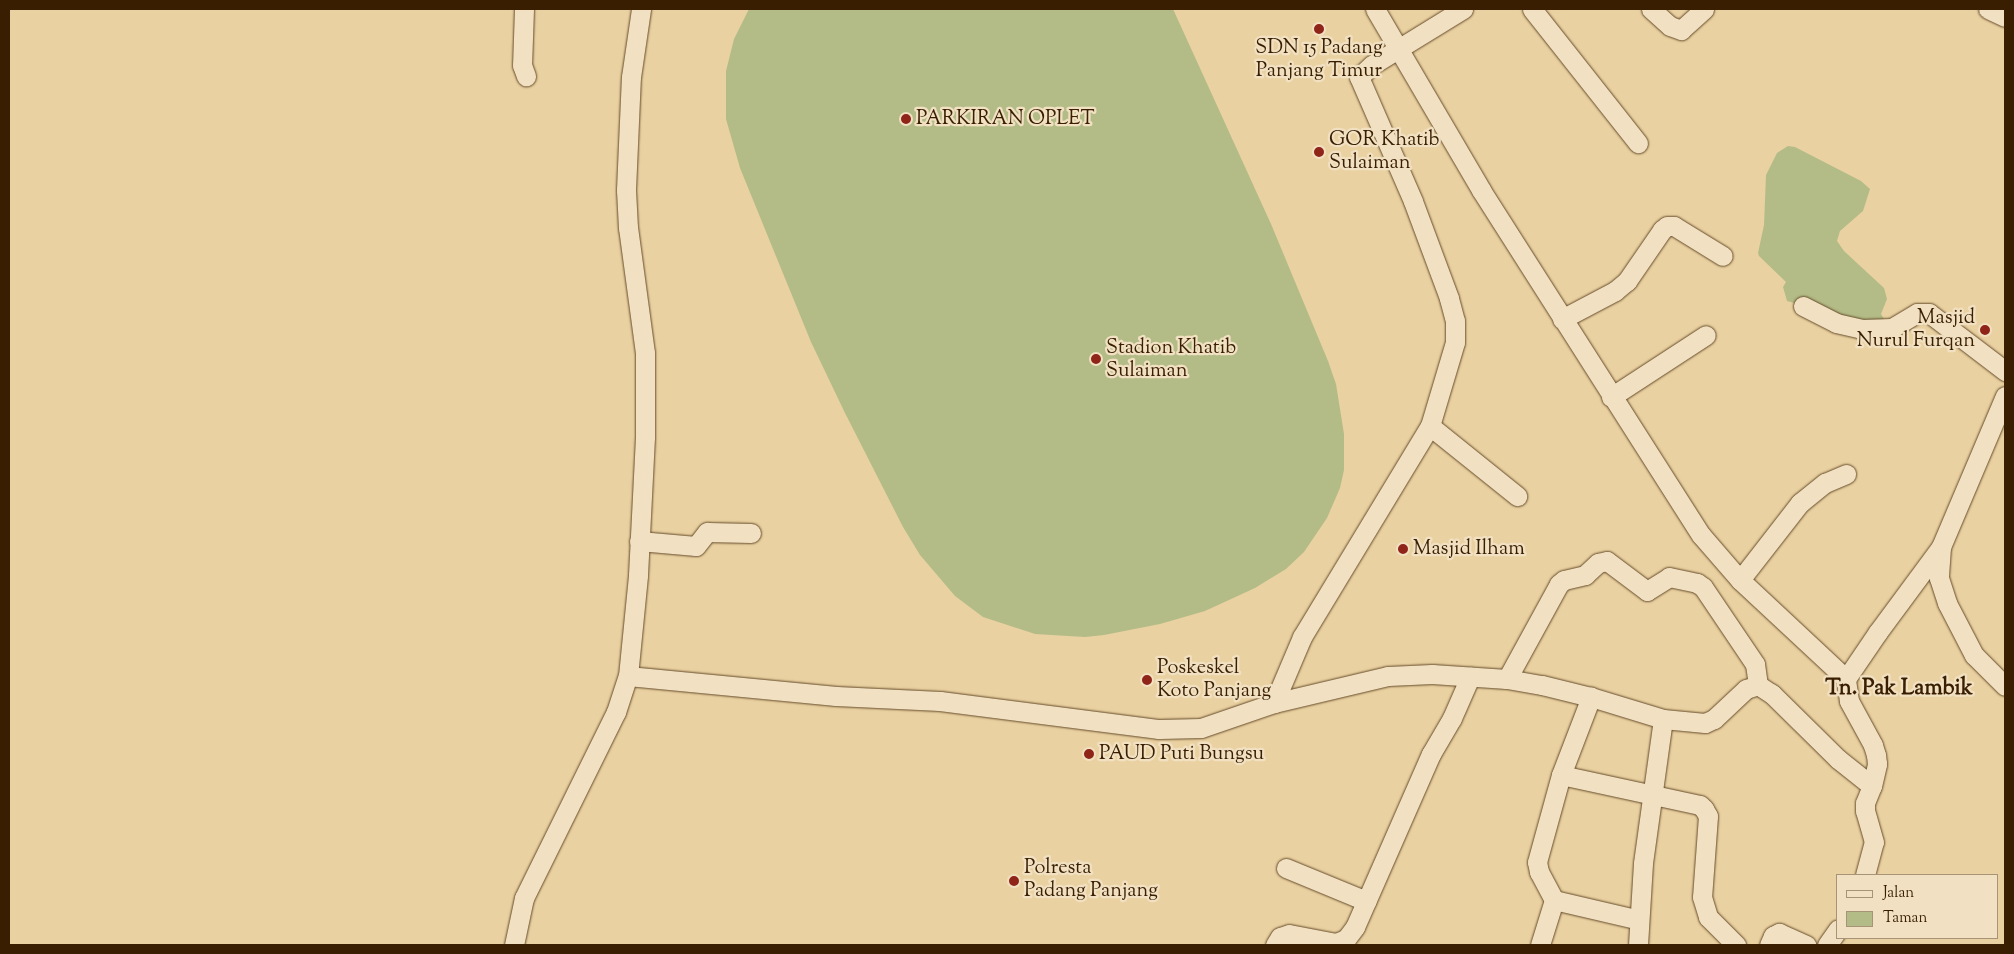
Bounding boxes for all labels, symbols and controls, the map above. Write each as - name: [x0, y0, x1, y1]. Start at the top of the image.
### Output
- marker: SDN 15 Padang Panjang Timur: [1313, 23, 1325, 35]
- place label: SDN 15 Padang Panjang Timur: [1255, 37, 1383, 84]
- place label: PARKIRAN OPLET: [916, 107, 1094, 131]
- marker: PARKIRAN OPLET: [900, 113, 912, 125]
- place label: GOR Khatib Sulaiman: [1329, 128, 1440, 175]
- marker: GOR Khatib Sulaiman: [1313, 146, 1325, 158]
- place label: Masjid Nurul Furqan: [1857, 306, 1975, 353]
- marker: Masjid Nurul Furqan: [1979, 324, 1991, 336]
- place label: Stadion Khatib Sulaiman: [1106, 336, 1236, 383]
- marker: Stadion Khatib Sulaiman: [1090, 353, 1102, 365]
- place label: Masjid Ilham: [1413, 537, 1525, 561]
- marker: Masjid Ilham: [1397, 543, 1409, 555]
- place label: Poskeskel Koto Panjang: [1157, 656, 1271, 703]
- marker: Poskeskel Koto Panjang: [1141, 674, 1153, 686]
- district label: Tn. Pak Lambik: [1825, 677, 1973, 703]
- place label: PAUD Puti Bungsu: [1099, 742, 1264, 766]
- marker: PAUD Puti Bungsu: [1083, 748, 1095, 760]
- place label: Polresta Padang Panjang: [1024, 857, 1158, 904]
- legend: [1836, 874, 1999, 939]
- marker: Polresta Padang Panjang: [1008, 875, 1020, 887]
- text: Jalan: [1883, 883, 1914, 904]
- text: Taman: [1883, 908, 1927, 929]

